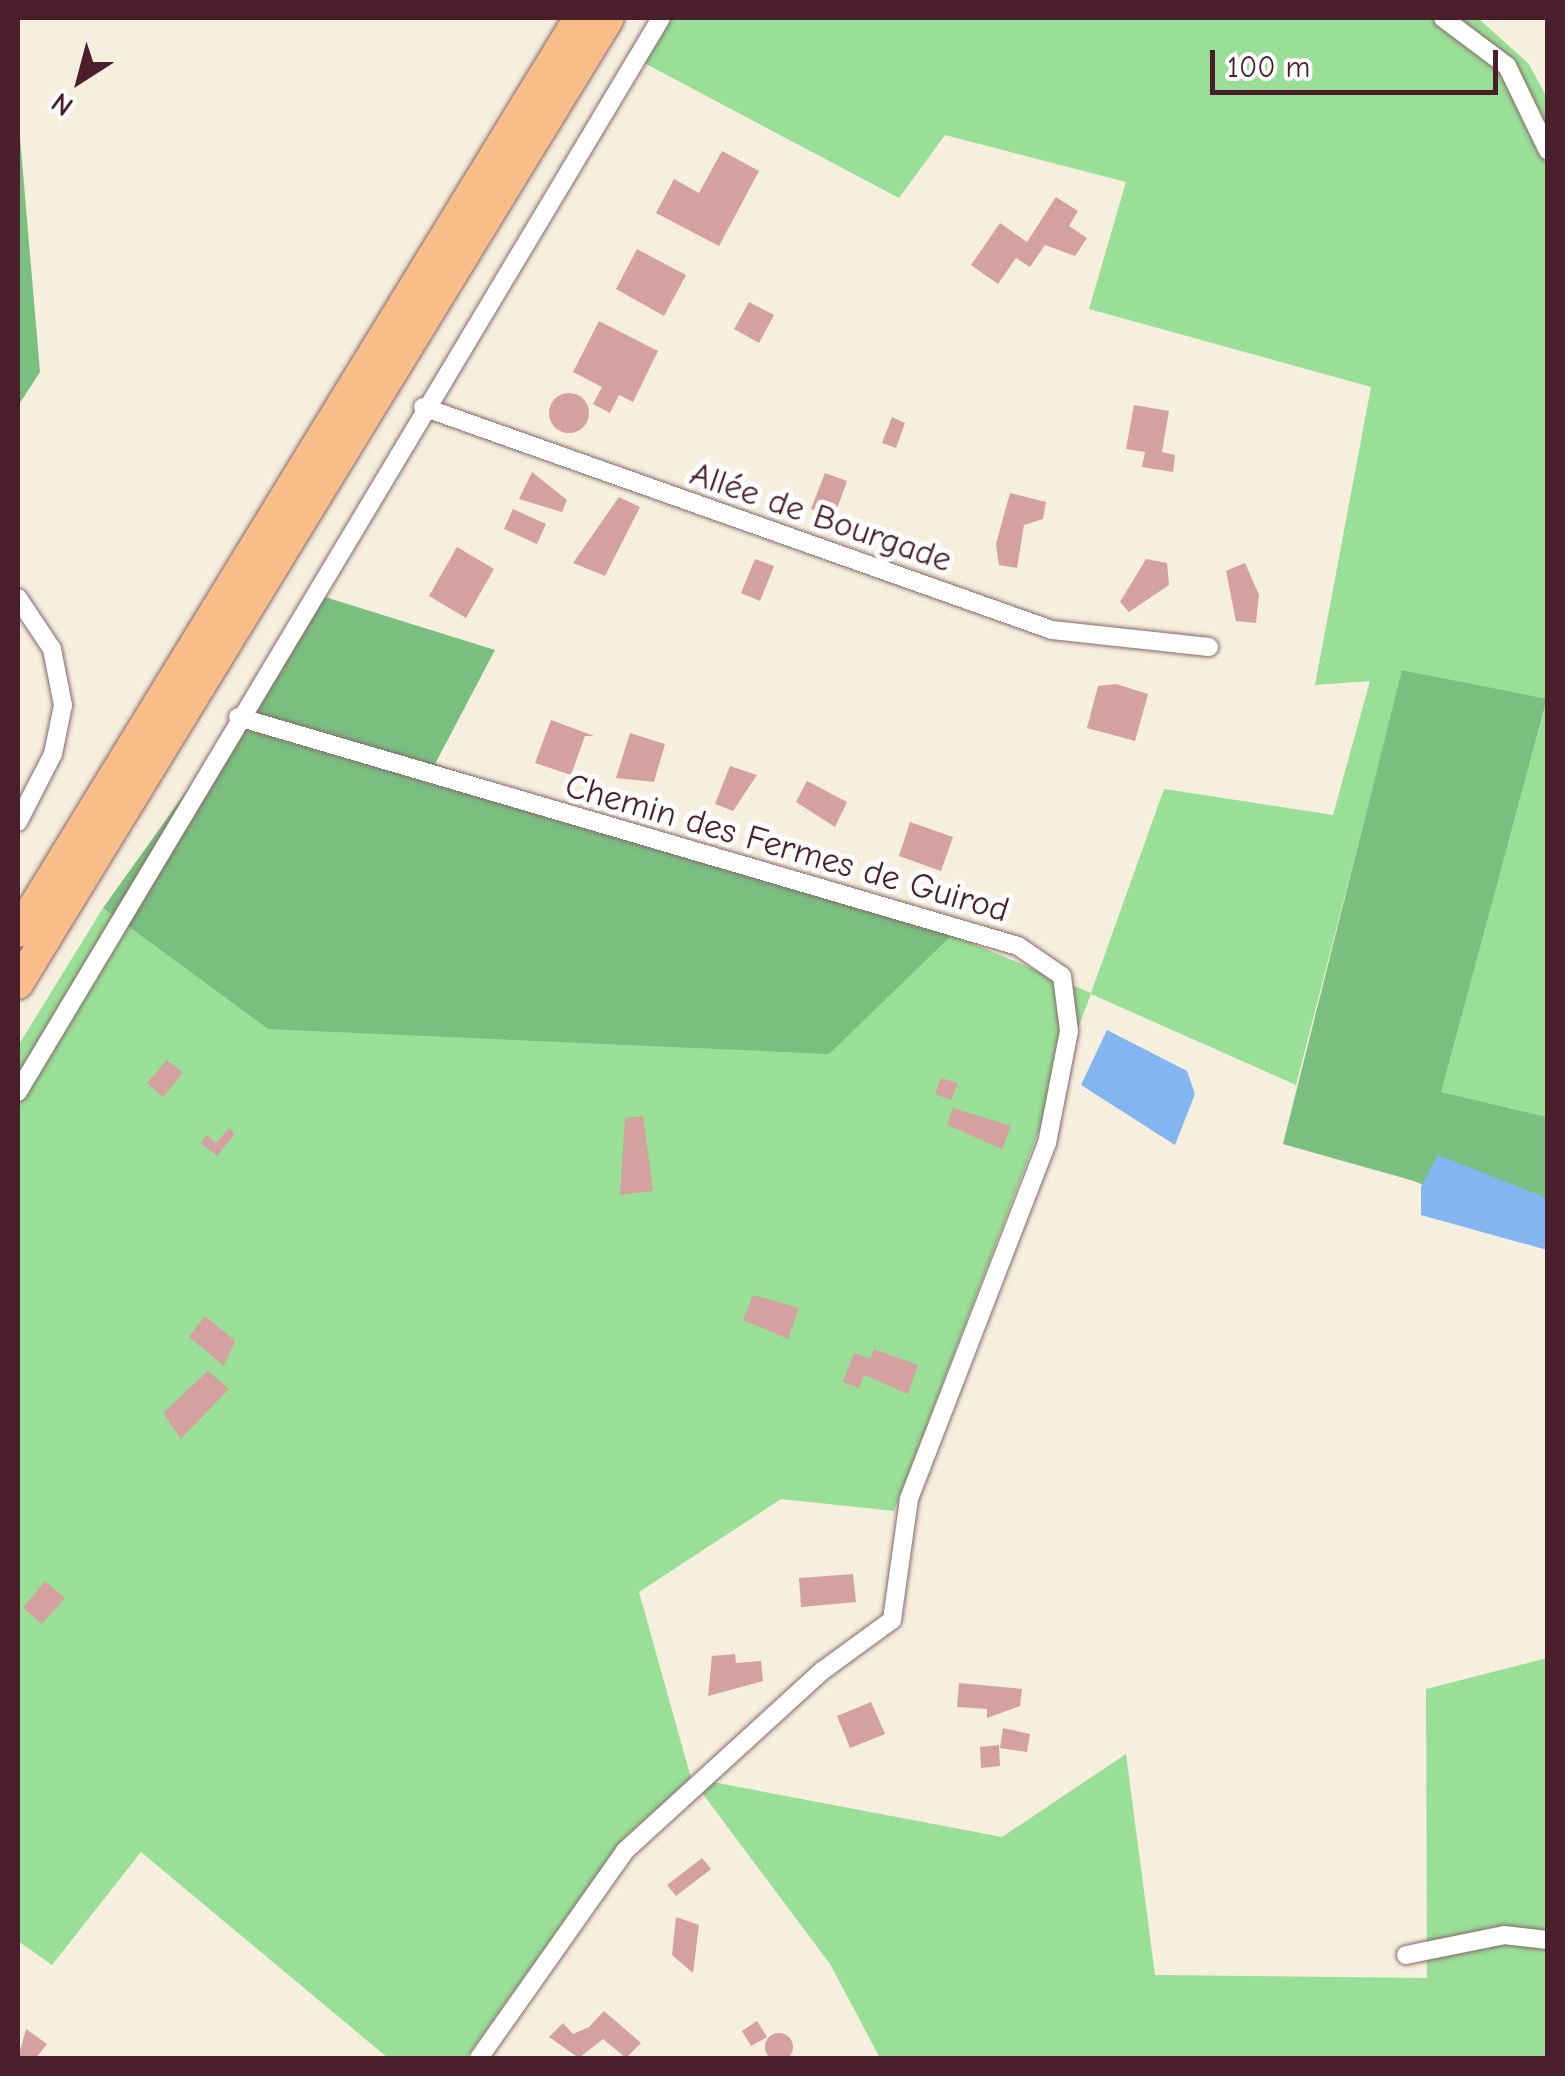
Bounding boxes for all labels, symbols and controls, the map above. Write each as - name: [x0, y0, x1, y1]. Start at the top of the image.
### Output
- north arrow: [30, 30, 130, 130]
- scale bar: [1215, 30, 1502, 92]
- text: 100 m: [1227, 50, 1310, 85]
- text: N: [46, 86, 79, 123]
- street label: Allée de Bourgade: [685, 453, 957, 581]
- street label: Chemin des Fermes de Guirod: [560, 764, 1014, 932]

